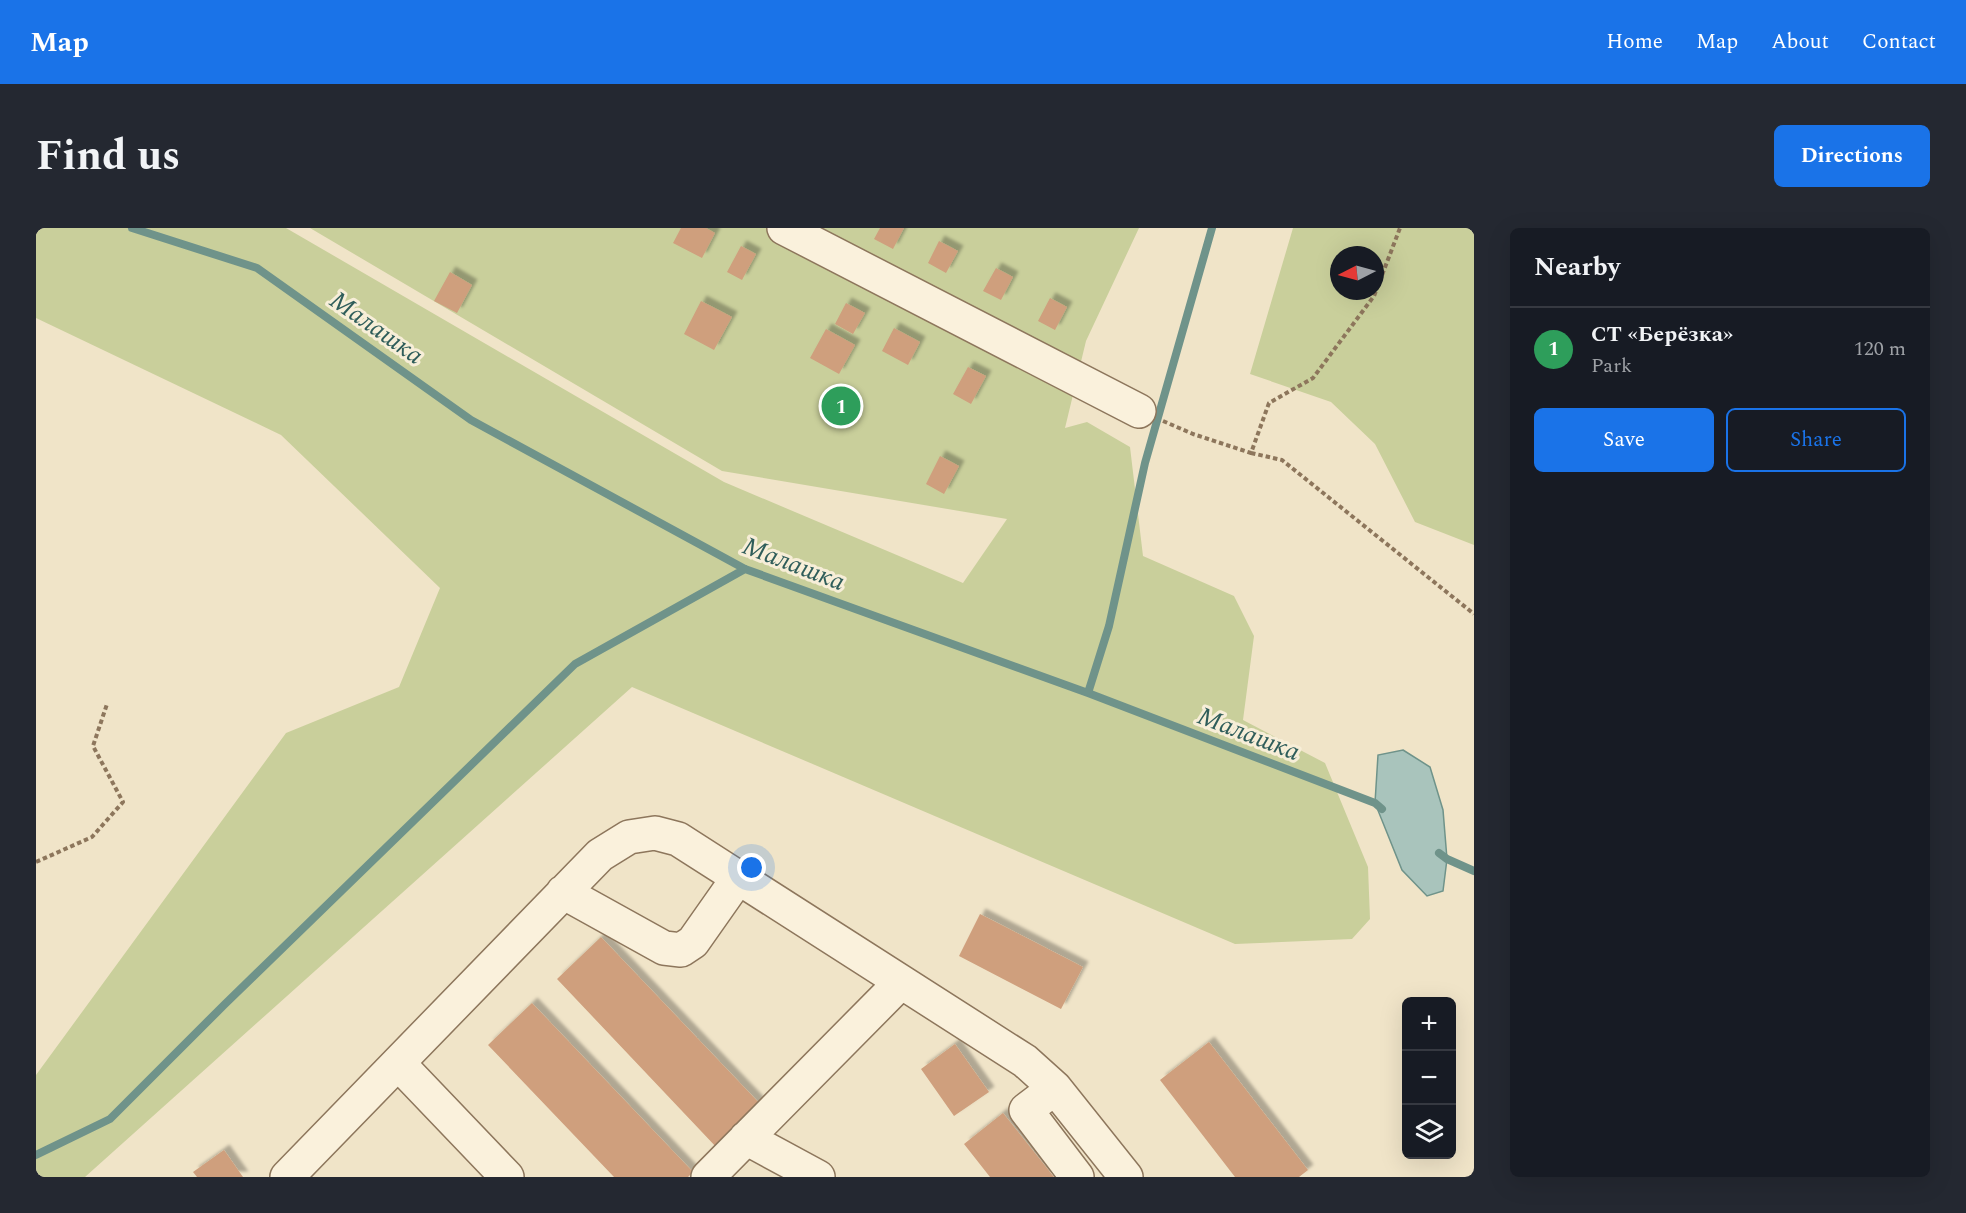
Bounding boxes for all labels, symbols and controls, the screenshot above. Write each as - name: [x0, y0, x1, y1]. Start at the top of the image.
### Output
- text: Map: [30, 21, 89, 64]
- text: Home: [1606, 26, 1663, 58]
- text: Map: [1696, 26, 1738, 58]
- text: About: [1771, 26, 1829, 58]
- text: Contact: [1862, 26, 1936, 58]
- text: Find us: [36, 125, 180, 188]
- button: Directions: [1774, 125, 1930, 187]
- north arrow: [1330, 246, 1384, 300]
- text: Nearby: [1534, 247, 1620, 287]
- water label: Малашка: [321, 281, 432, 375]
- text: СТ «Берёзка»: [1591, 318, 1733, 351]
- text: 1: [1548, 334, 1559, 364]
- text: 120 m: [1854, 334, 1906, 364]
- text: Park: [1591, 351, 1632, 381]
- pin: 1: [822, 384, 860, 429]
- button: Save: [1534, 408, 1714, 472]
- button: Share: [1726, 408, 1906, 472]
- water label: Малашка: [736, 526, 851, 602]
- water label: Малашка: [1191, 696, 1306, 772]
- your location: [737, 853, 766, 882]
- map controls: [1402, 997, 1456, 1159]
- button: +: [1402, 997, 1456, 1051]
- button: −: [1402, 1051, 1456, 1105]
- button: layers: [1402, 1105, 1456, 1159]

